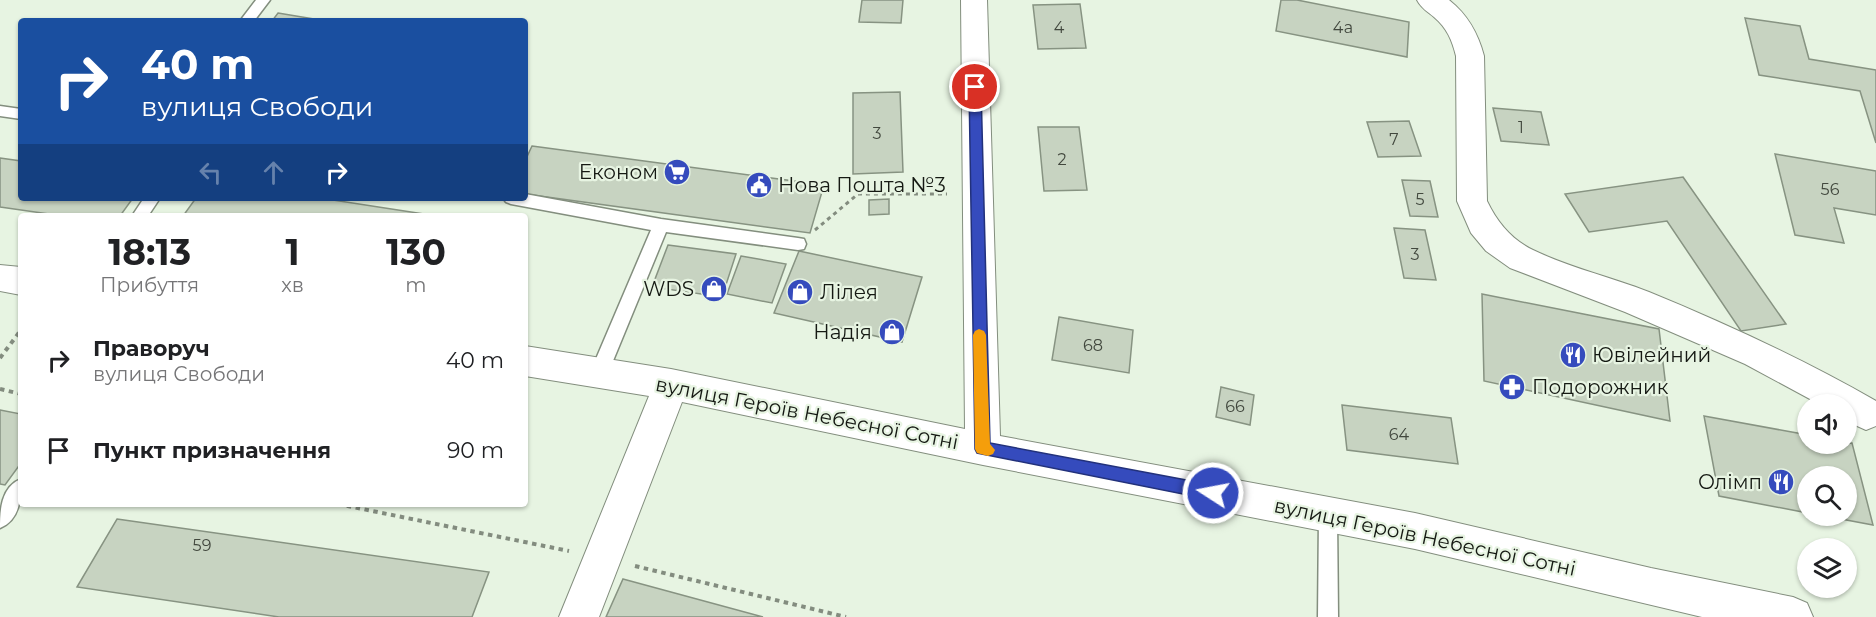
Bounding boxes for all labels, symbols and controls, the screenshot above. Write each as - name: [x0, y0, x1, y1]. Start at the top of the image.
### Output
- house number: 4: [1054, 18, 1065, 37]
- house number: 4а: [1333, 18, 1353, 37]
- text: 40 m: [141, 38, 254, 90]
- icon: right: [42, 42, 120, 120]
- pin: [949, 61, 1000, 112]
- icon: arrive: [958, 70, 991, 103]
- text: вулиця Свободи: [141, 90, 373, 123]
- house number: 1: [1518, 118, 1524, 137]
- house number: 3: [872, 124, 882, 143]
- house number: 7: [1389, 130, 1399, 149]
- house number: 2: [1057, 150, 1067, 169]
- icon: left: [194, 156, 227, 189]
- icon: ahead: [257, 156, 290, 189]
- icon: right: [320, 156, 353, 189]
- supermarket icon: Економ: [662, 157, 692, 187]
- place label: Економ: [579, 160, 658, 184]
- public building icon: Нова Пошта №3: [744, 170, 774, 200]
- place label: Нова Пошта №3: [778, 173, 946, 197]
- house number: 56: [1821, 180, 1840, 199]
- house number: 5: [1415, 190, 1425, 209]
- text: 18:13: [108, 230, 191, 274]
- text: 1: [286, 230, 300, 274]
- text: 130: [386, 230, 446, 274]
- house number: 3: [1410, 245, 1420, 264]
- text: Прибуття: [100, 273, 199, 297]
- text: хв: [281, 273, 304, 297]
- text: m: [405, 273, 427, 297]
- shop icon: WDS: [699, 274, 729, 304]
- place label: WDS: [643, 277, 694, 301]
- shop icon: Лілея: [785, 277, 815, 307]
- place label: Лілея: [820, 280, 878, 304]
- shop icon: Надія: [877, 317, 907, 347]
- place label: Надія: [813, 320, 872, 344]
- text: Праворуч: [93, 335, 210, 362]
- house number: 68: [1083, 336, 1103, 355]
- restaurant icon: Ювілейний: [1558, 340, 1588, 370]
- place label: Ювілейний: [1592, 343, 1711, 367]
- icon: right: [42, 344, 75, 377]
- text: 40 m: [446, 347, 504, 374]
- text: вулиця Свободи: [93, 362, 265, 386]
- street label: вулиця Героїв Небесної Сотні: [654, 372, 960, 454]
- pharmacy icon: Подорожник: [1497, 372, 1527, 402]
- place label: Подорожник: [1532, 375, 1669, 399]
- map controls: [1797, 394, 1857, 598]
- button: sound: [1797, 394, 1857, 454]
- house number: 66: [1225, 397, 1245, 416]
- house number: 64: [1389, 425, 1410, 444]
- icon: arrive: [42, 434, 75, 467]
- text: Пункт призначення: [93, 437, 331, 464]
- text: 90 m: [447, 437, 504, 464]
- position arrow: [1181, 461, 1245, 525]
- button: search: [1797, 466, 1857, 526]
- restaurant icon: Олімп: [1766, 467, 1796, 497]
- place label: Олімп: [1698, 470, 1762, 494]
- street label: вулиця Героїв Небесної Сотні: [1272, 493, 1578, 581]
- house number: 59: [193, 536, 211, 555]
- button: layers: [1797, 538, 1857, 598]

